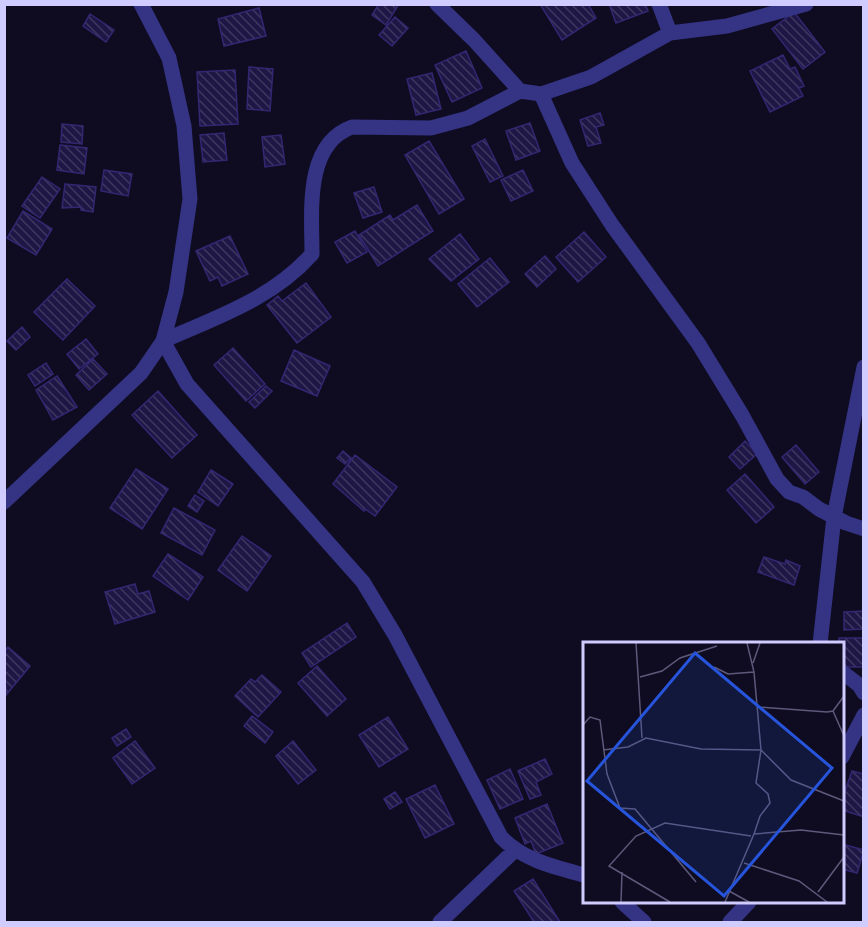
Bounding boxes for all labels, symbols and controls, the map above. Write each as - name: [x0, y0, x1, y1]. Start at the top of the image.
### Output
- inset map: [583, 642, 844, 903]

